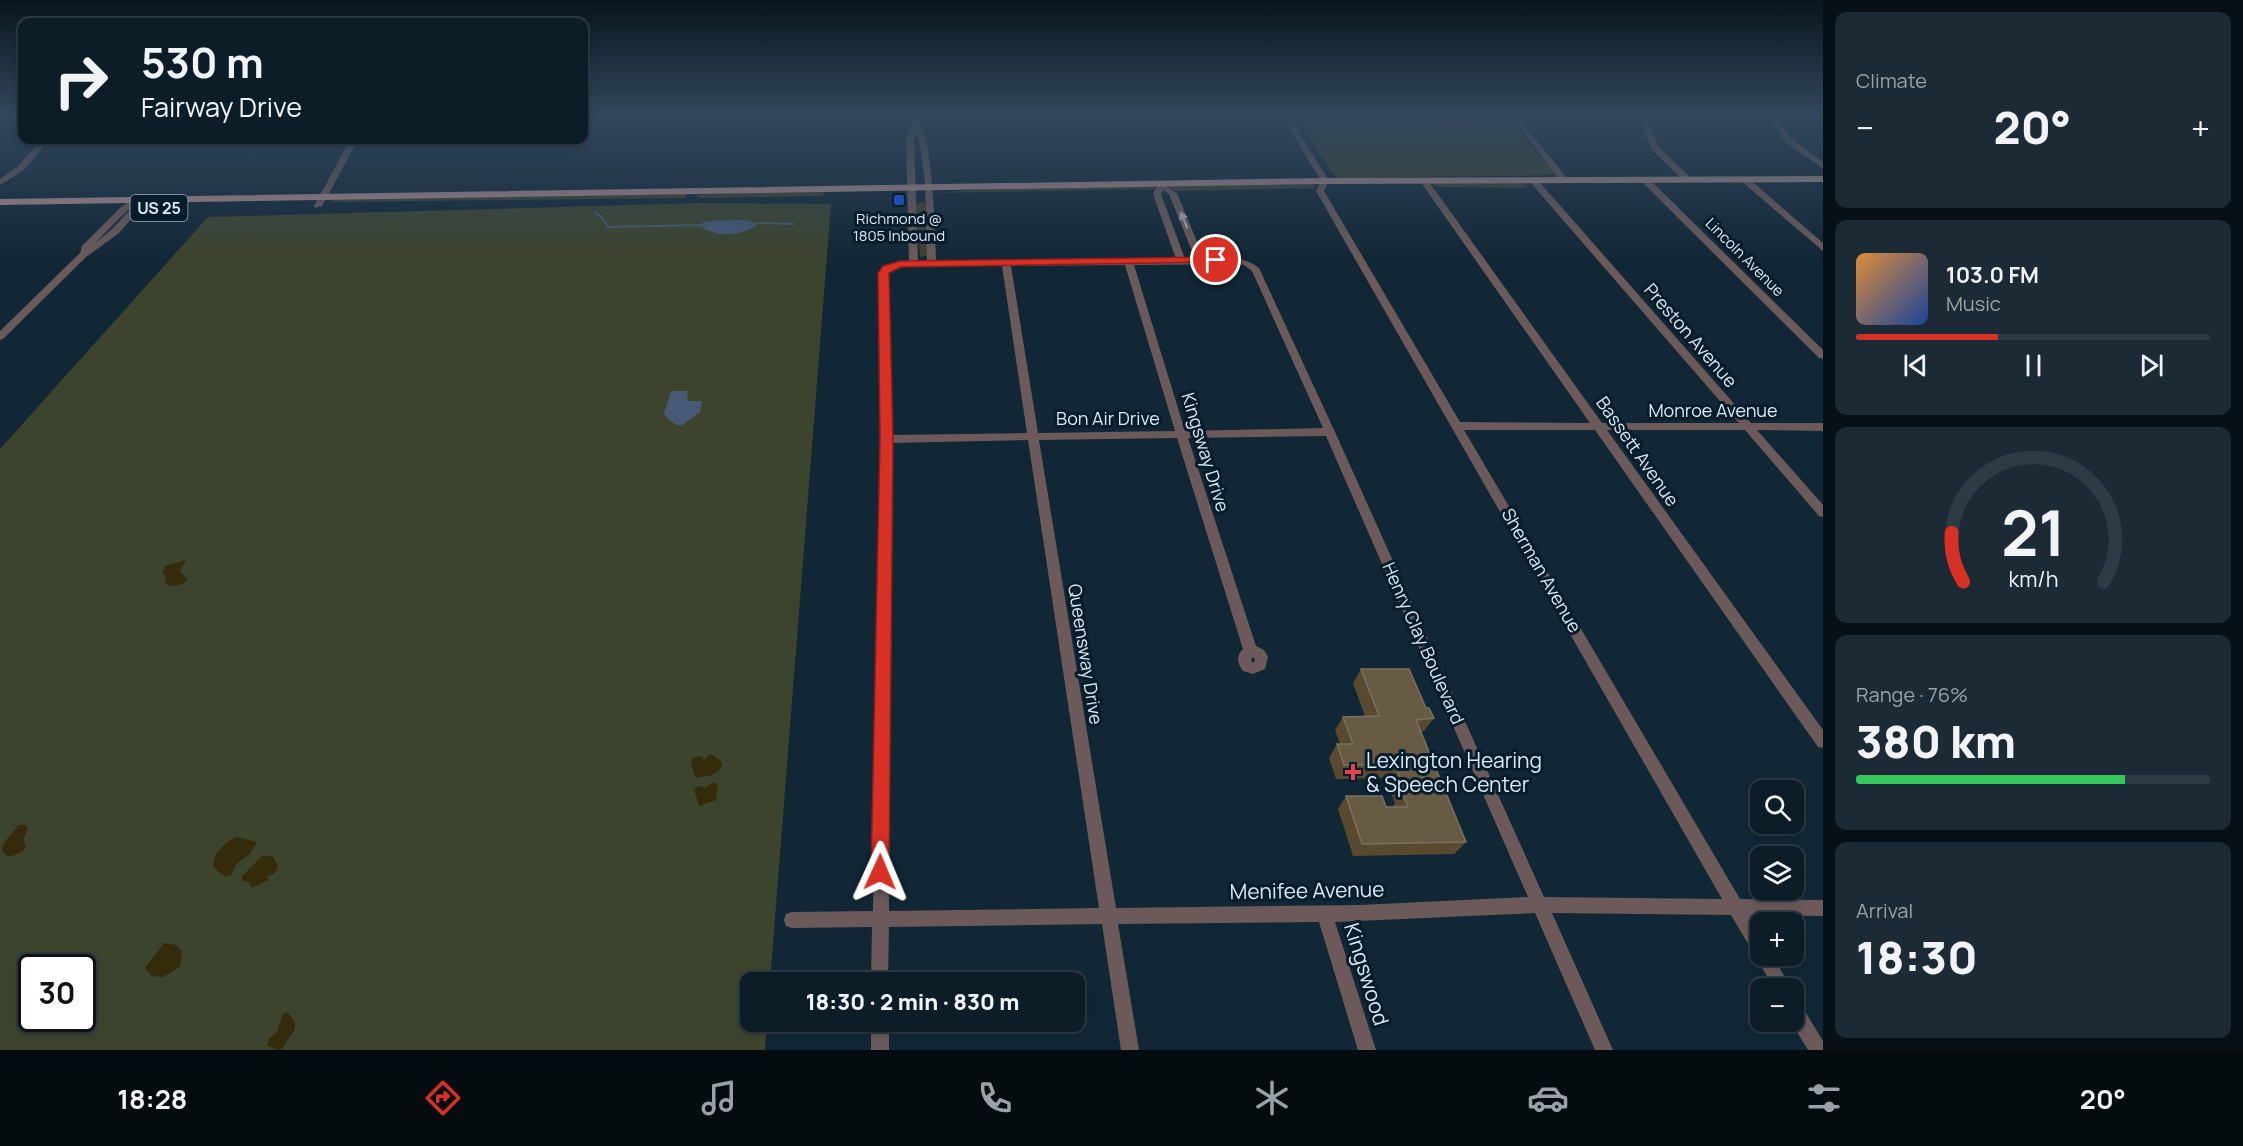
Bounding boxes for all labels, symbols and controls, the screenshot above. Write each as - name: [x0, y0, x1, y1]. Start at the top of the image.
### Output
- text: 530 m: [141, 33, 264, 91]
- icon: right: [42, 42, 120, 120]
- text: Climate: [1856, 67, 1927, 94]
- text: Fairway Drive: [141, 88, 302, 125]
- text: 20°: [1994, 96, 2071, 158]
- text: −: [1856, 105, 1874, 150]
- text: +: [2191, 105, 2210, 150]
- marker: Richmond @ 1805 Inbound: [892, 193, 906, 207]
- road number: US 25: [130, 195, 188, 221]
- place label: Richmond @ 1805 Inbound: [853, 208, 945, 246]
- one-way arrow: [1179, 211, 1188, 229]
- street label: Lincoln Avenue: [1701, 213, 1789, 301]
- pin: [1190, 234, 1241, 285]
- icon: arrive: [1199, 243, 1232, 276]
- text: 103.0 FM: [1946, 260, 2039, 290]
- street label: Preston Avenue: [1639, 278, 1743, 392]
- text: Music: [1946, 290, 2001, 317]
- icon: previous: [1899, 349, 1932, 382]
- icon: pause: [2017, 349, 2050, 382]
- icon: next: [2135, 349, 2168, 382]
- street label: Kingsway Drive: [1177, 390, 1235, 514]
- street label: Bassett Avenue: [1591, 391, 1685, 511]
- street label: Monroe Avenue: [1648, 398, 1778, 422]
- street label: Bon Air Drive: [1056, 406, 1160, 430]
- text: 21: [2001, 489, 2065, 575]
- street label: Sherman Avenue: [1497, 503, 1587, 637]
- street label: Henry Clay Boulevard: [1378, 558, 1470, 728]
- text: km/h: [2008, 564, 2058, 593]
- street label: Queensway Drive: [1063, 582, 1109, 726]
- text: Range · 76%: [1856, 681, 1968, 708]
- text: 380 km: [1856, 710, 2016, 772]
- place label: Lexington Hearing & Speech Center: [1366, 746, 1542, 798]
- marker: Lexington Hearing & Speech Center: [1344, 763, 1362, 781]
- map controls: [1750, 780, 1804, 1032]
- button: search: [1750, 780, 1804, 834]
- position arrow: [848, 840, 912, 904]
- button: layers: [1750, 846, 1804, 900]
- street label: Menifee Avenue: [1229, 875, 1385, 905]
- text: Arrival: [1856, 897, 1913, 924]
- button: +: [1750, 912, 1804, 966]
- street label: Kingswood: [1338, 919, 1396, 1029]
- text: 18:30: [1856, 926, 1977, 988]
- speed limit sign: 30: [18, 954, 96, 1032]
- button: −: [1750, 978, 1804, 1032]
- text: 18:30 · 2 min · 830 m: [806, 987, 1019, 1017]
- icon: directions: [422, 1077, 464, 1119]
- icon: music: [698, 1077, 740, 1119]
- icon: phone: [974, 1077, 1016, 1119]
- icon: climate: [1251, 1077, 1293, 1119]
- icon: car: [1527, 1077, 1569, 1119]
- icon: filters: [1803, 1077, 1845, 1119]
- text: 18:28: [117, 1080, 187, 1117]
- text: 20°: [2080, 1080, 2126, 1117]

